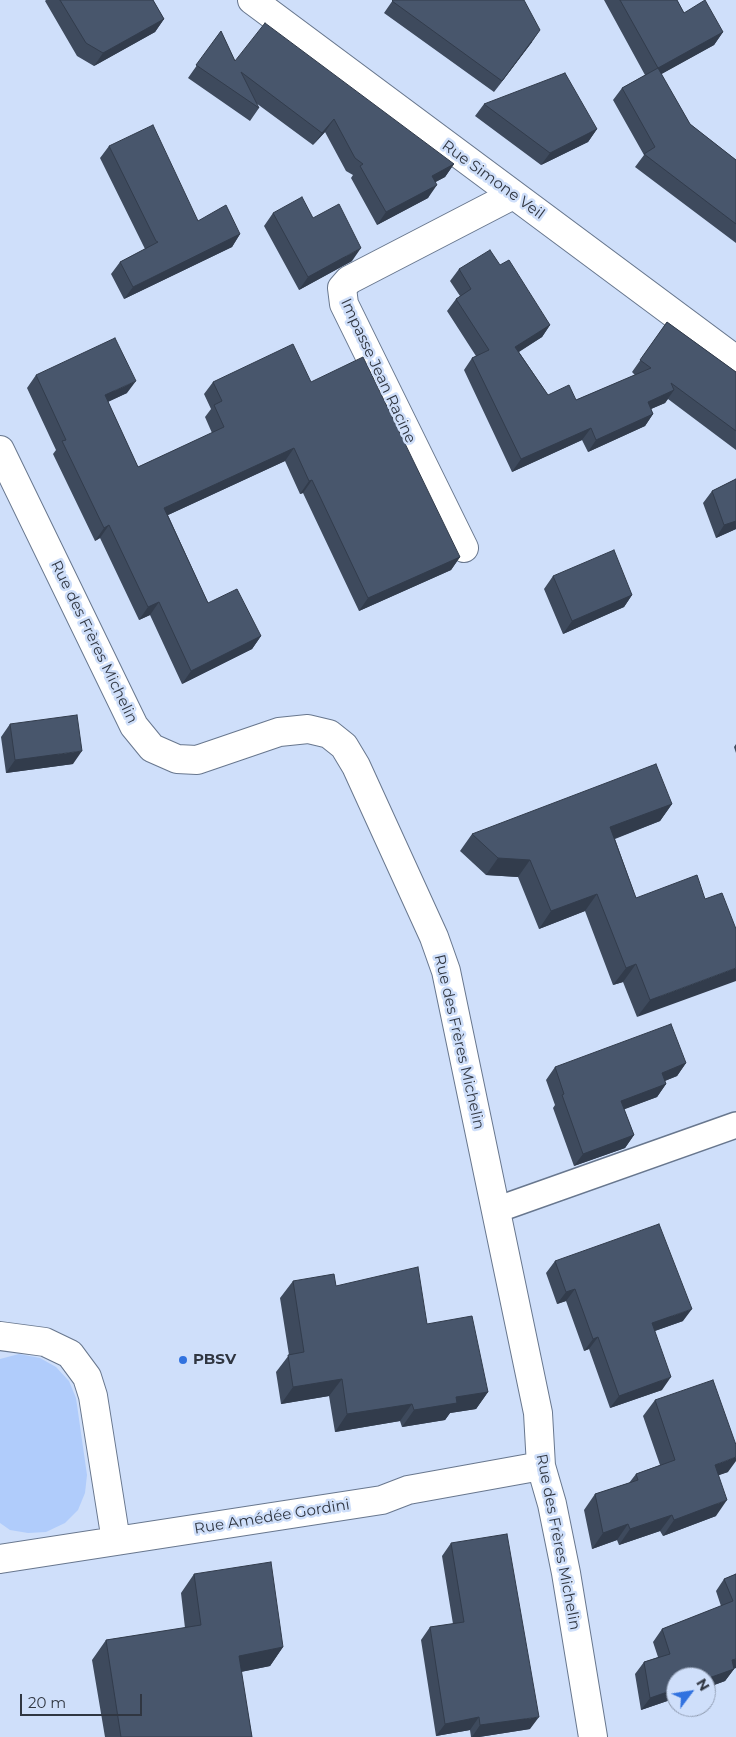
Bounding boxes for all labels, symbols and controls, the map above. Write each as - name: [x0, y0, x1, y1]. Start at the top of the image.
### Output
- street label: Rue Simone Veil: [438, 137, 548, 223]
- street label: Impasse Jean Racine: [337, 296, 419, 446]
- street label: Rue des Frères Michelin: [47, 558, 141, 726]
- street label: Rue des Frères Michelin: [430, 953, 488, 1131]
- place label: PBSV: [193, 1351, 236, 1369]
- marker: PBSV: [177, 1354, 189, 1366]
- street label: Rue des Frères Michelin: [532, 1452, 584, 1632]
- street label: Rue Amédée Gordini: [193, 1496, 351, 1538]
- north arrow: [666, 1667, 716, 1717]
- text: N: [692, 1675, 714, 1694]
- scale bar: [22, 1684, 145, 1716]
- text: 20 m: [28, 1693, 66, 1712]

